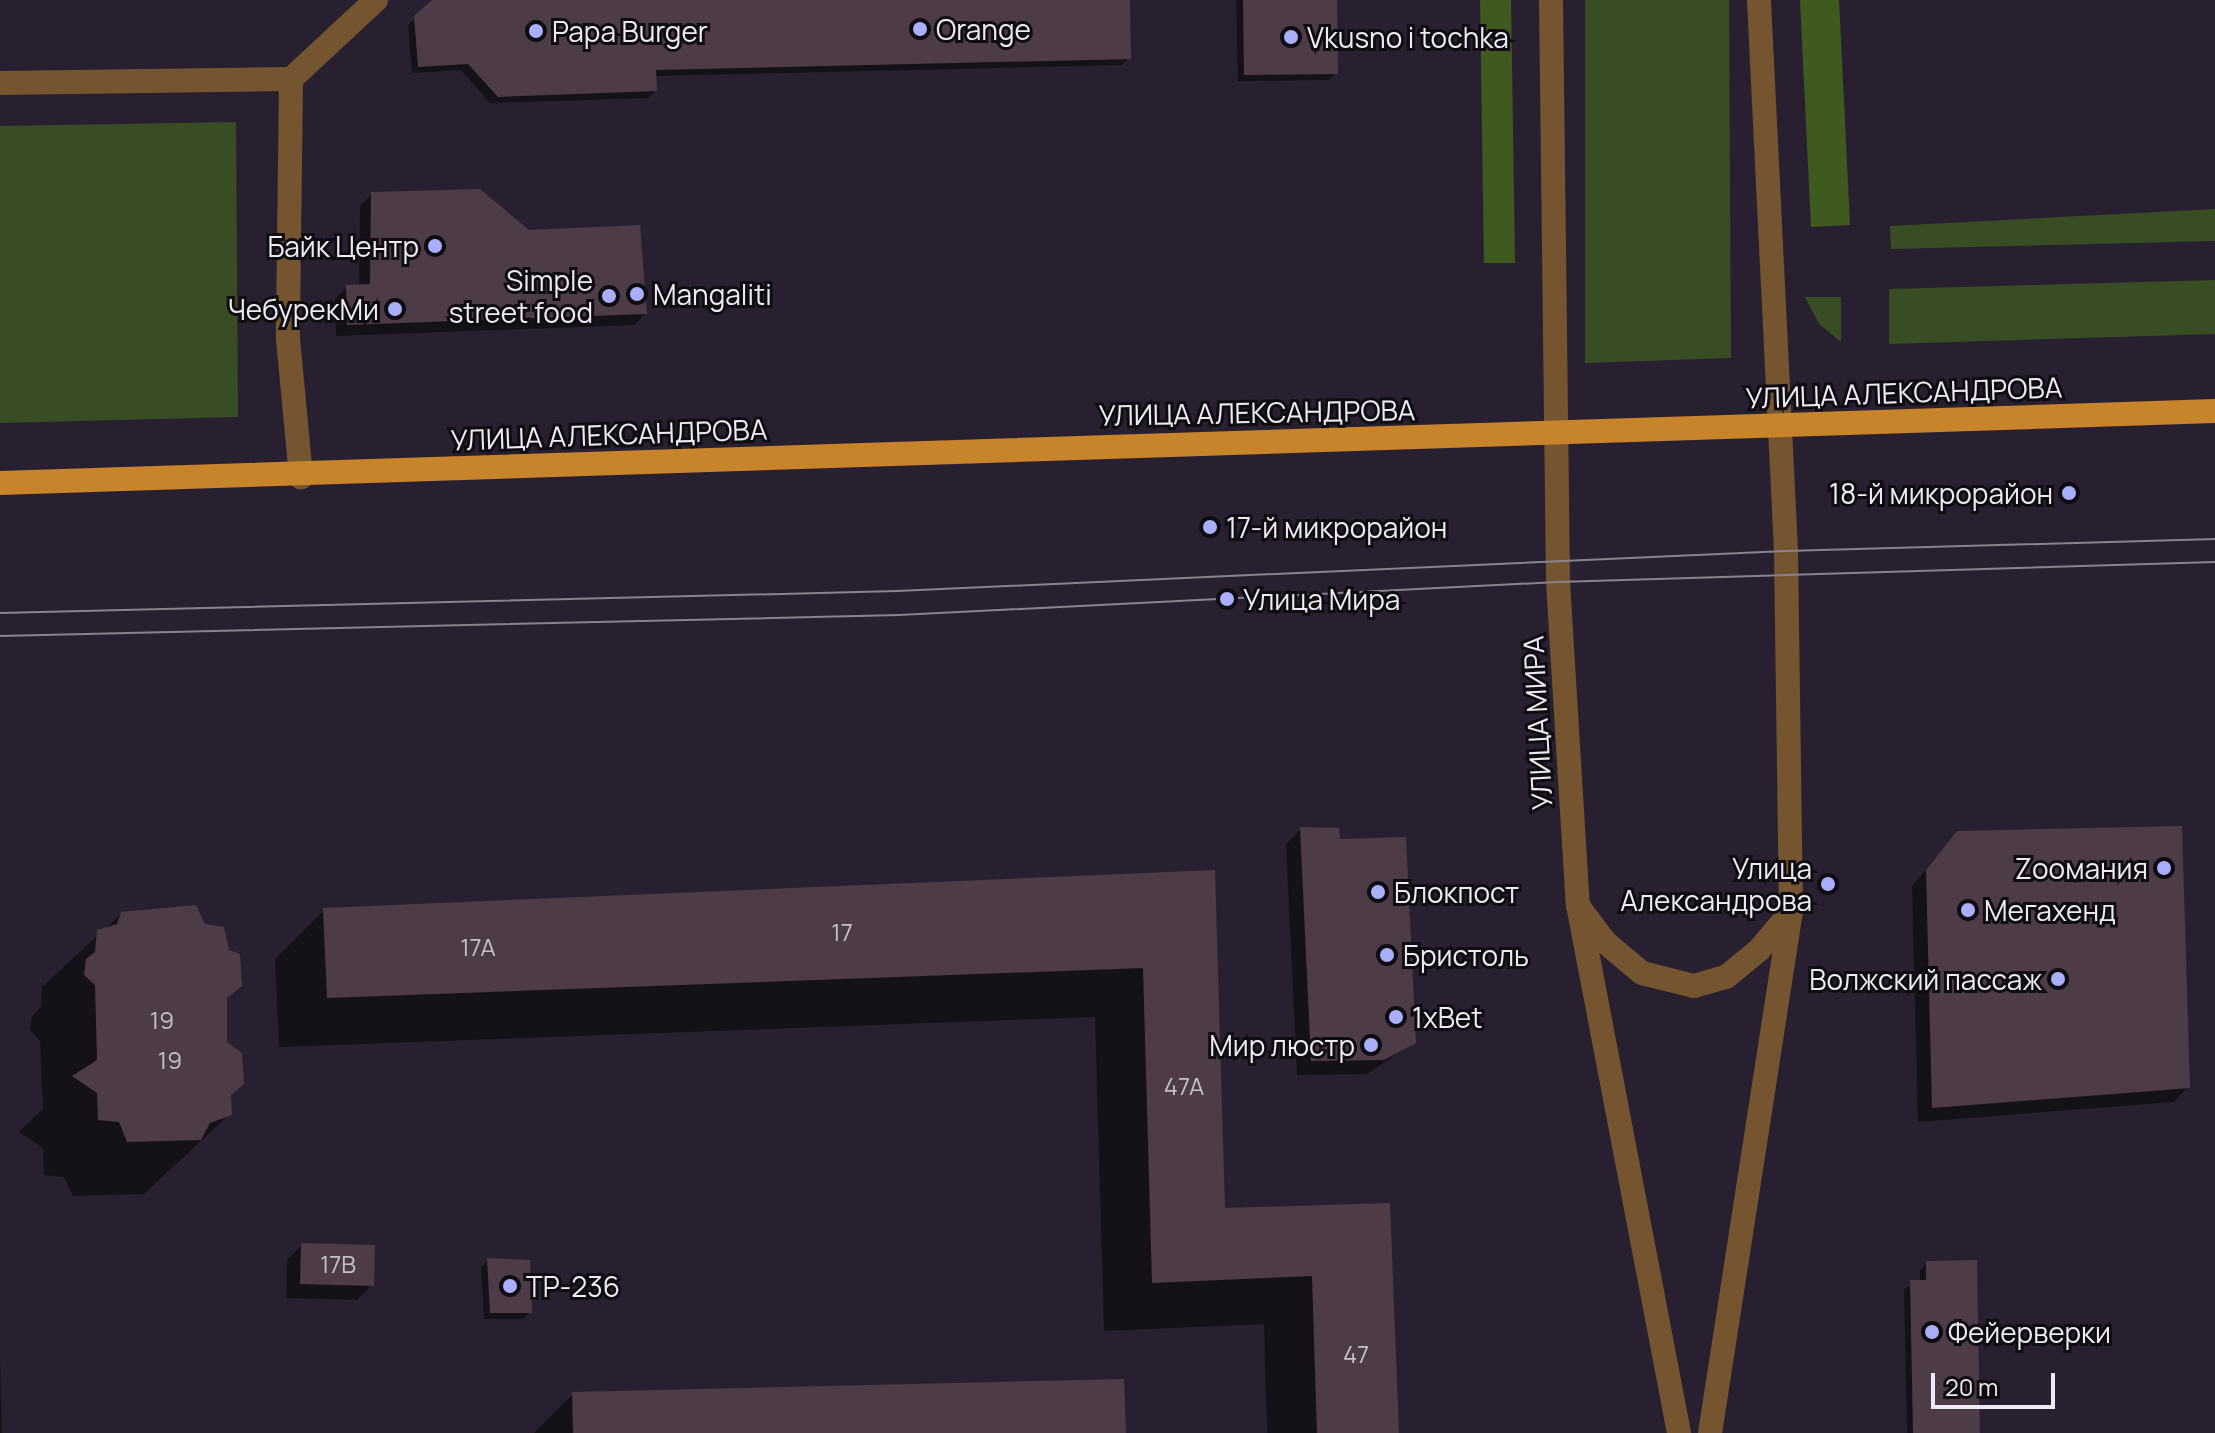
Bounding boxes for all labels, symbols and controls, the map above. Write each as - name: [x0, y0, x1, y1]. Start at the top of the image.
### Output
- place label: Orange: [936, 12, 1031, 46]
- place label: Papa Burger: [552, 14, 708, 48]
- marker: Orange: [911, 20, 929, 38]
- place label: Vkusno i tochka: [1307, 20, 1509, 54]
- marker: Papa Burger: [527, 22, 545, 40]
- marker: Vkusno i tochka: [1282, 28, 1300, 46]
- place label: Байк Центр: [267, 229, 419, 263]
- marker: Байк Центр: [426, 237, 444, 255]
- place label: Simple street food: [449, 263, 593, 329]
- place label: Mangaliti: [653, 277, 772, 311]
- marker: Mangaliti: [628, 285, 646, 303]
- marker: Simple street food: [600, 287, 618, 305]
- place label: ЧебурекМи: [228, 292, 379, 326]
- marker: ЧебурекМи: [386, 300, 404, 318]
- street label: УЛИЦА АЛЕКСАНДРОВА: [1745, 370, 2063, 414]
- street label: УЛИЦА АЛЕКСАНДРОВА: [1098, 392, 1416, 432]
- street label: УЛИЦА АЛЕКСАНДРОВА: [450, 412, 768, 456]
- place label: 18-й микрорайон: [1829, 476, 2053, 510]
- marker: 18-й микрорайон: [2060, 484, 2078, 502]
- place label: 17-й микрорайон: [1226, 510, 1447, 544]
- marker: 17-й микрорайон: [1201, 518, 1219, 536]
- place label: Улица Мира: [1243, 582, 1400, 616]
- marker: Улица Мира: [1218, 590, 1236, 608]
- street label: УЛИЦА МИРА: [1516, 635, 1558, 811]
- place label: Улица Александрова: [1620, 851, 1812, 917]
- place label: Zooмания: [2015, 851, 2148, 885]
- marker: Zooмания: [2155, 859, 2173, 877]
- place label: Блокпост: [1394, 875, 1519, 909]
- marker: Улица Александрова: [1819, 875, 1837, 893]
- marker: Блокпост: [1369, 883, 1387, 901]
- place label: Мегахенд: [1984, 893, 2116, 927]
- marker: Мегахенд: [1959, 901, 1977, 919]
- house number: 17: [831, 918, 853, 946]
- house number: 17А: [460, 933, 496, 961]
- place label: Бристоль: [1403, 938, 1529, 972]
- marker: Бристоль: [1378, 946, 1396, 964]
- place label: Волжский пассаж: [1809, 962, 2042, 996]
- marker: Волжский пассаж: [2049, 970, 2067, 988]
- place label: 1xBet: [1412, 1000, 1482, 1034]
- house number: 19: [150, 1006, 174, 1034]
- marker: 1xBet: [1387, 1008, 1405, 1026]
- place label: Мир люстр: [1209, 1028, 1355, 1062]
- marker: Мир люстр: [1362, 1036, 1380, 1054]
- house number: 19: [158, 1046, 182, 1074]
- house number: 47А: [1164, 1072, 1204, 1100]
- house number: 17В: [320, 1250, 356, 1278]
- place label: ТР-236: [526, 1269, 620, 1303]
- marker: ТР-236: [501, 1277, 519, 1295]
- place label: Фейерверки: [1948, 1315, 2111, 1349]
- marker: Фейерверки: [1923, 1323, 1941, 1341]
- house number: 47: [1343, 1340, 1369, 1368]
- scale bar: [1935, 1357, 2059, 1407]
- text: 20 m: [1945, 1370, 1998, 1403]

